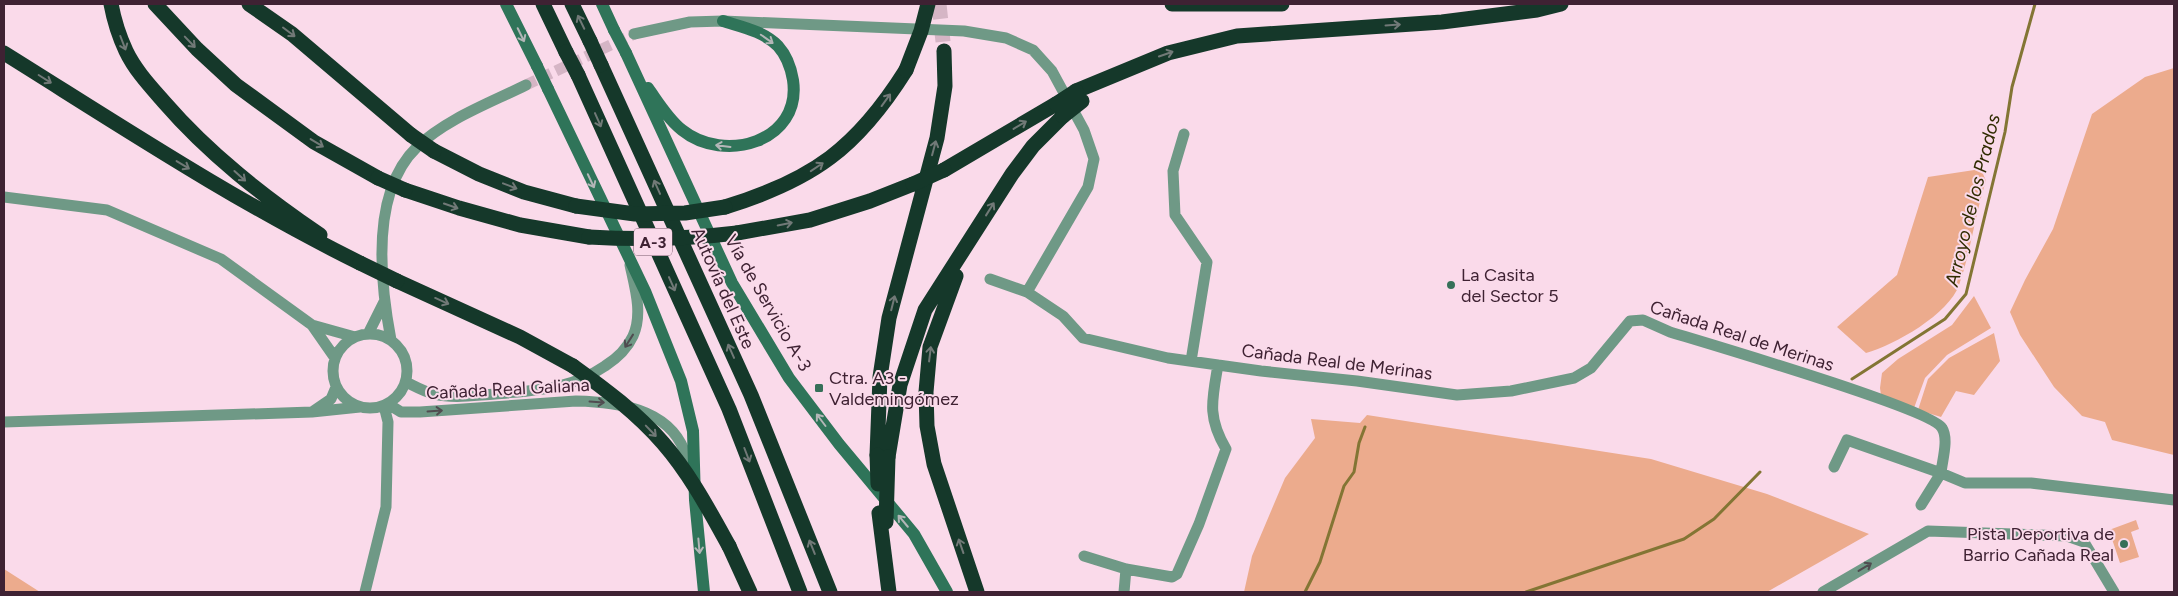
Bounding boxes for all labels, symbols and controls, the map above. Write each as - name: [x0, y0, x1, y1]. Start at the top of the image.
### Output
- one-way arrow: [575, 15, 585, 30]
- one-way arrow: [1385, 20, 1401, 29]
- one-way arrow: [282, 27, 296, 37]
- one-way arrow: [517, 27, 527, 42]
- one-way arrow: [760, 34, 774, 44]
- one-way arrow: [119, 35, 128, 51]
- one-way arrow: [184, 36, 196, 48]
- one-way arrow: [1158, 49, 1173, 58]
- one-way arrow: [38, 74, 52, 84]
- one-way arrow: [881, 93, 891, 107]
- water label: Arroyo de los Prados: [1940, 111, 2005, 290]
- one-way arrow: [593, 112, 603, 127]
- one-way arrow: [1013, 119, 1027, 129]
- one-way arrow: [310, 139, 324, 149]
- one-way arrow: [715, 141, 731, 151]
- one-way arrow: [930, 141, 940, 157]
- one-way arrow: [176, 160, 190, 170]
- one-way arrow: [810, 162, 824, 172]
- one-way arrow: [233, 170, 246, 181]
- one-way arrow: [587, 173, 597, 188]
- one-way arrow: [651, 180, 661, 195]
- one-way arrow: [502, 182, 517, 192]
- one-way arrow: [443, 201, 459, 211]
- one-way arrow: [985, 202, 996, 216]
- one-way arrow: [777, 219, 793, 229]
- street label: Autovía del Este: [686, 224, 760, 352]
- road number: A-3: [634, 228, 672, 256]
- street label: Vía de Servicio A-3: [720, 231, 816, 375]
- place label: La Casita del Sector 5: [1461, 264, 1558, 307]
- one-way arrow: [668, 276, 678, 291]
- marker: La Casita del Sector 5: [1445, 279, 1457, 291]
- one-way arrow: [889, 295, 898, 311]
- street label: Cañada Real de Merinas: [1647, 296, 1837, 376]
- one-way arrow: [434, 297, 449, 306]
- one-way arrow: [624, 334, 634, 348]
- street label: Cañada Real de Merinas: [1240, 339, 1434, 385]
- one-way arrow: [725, 344, 735, 359]
- one-way arrow: [925, 346, 935, 362]
- place label: Ctra. A3 - Valdemingómez: [829, 367, 959, 410]
- street label: Cañada Real Galiana: [426, 374, 590, 404]
- marker: Ctra. A3 - Valdemingómez: [813, 382, 825, 394]
- one-way arrow: [588, 397, 604, 406]
- one-way arrow: [426, 406, 442, 416]
- one-way arrow: [816, 413, 826, 427]
- one-way arrow: [645, 424, 657, 437]
- one-way arrow: [743, 447, 752, 462]
- one-way arrow: [897, 515, 909, 528]
- place label: Pista Deportiva de Barrio Cañada Real: [1963, 523, 2114, 566]
- one-way arrow: [694, 538, 704, 554]
- marker: Pista Deportiva de Barrio Cañada Real: [2118, 538, 2130, 550]
- one-way arrow: [956, 539, 965, 554]
- one-way arrow: [807, 540, 816, 555]
- one-way arrow: [1858, 562, 1872, 572]

